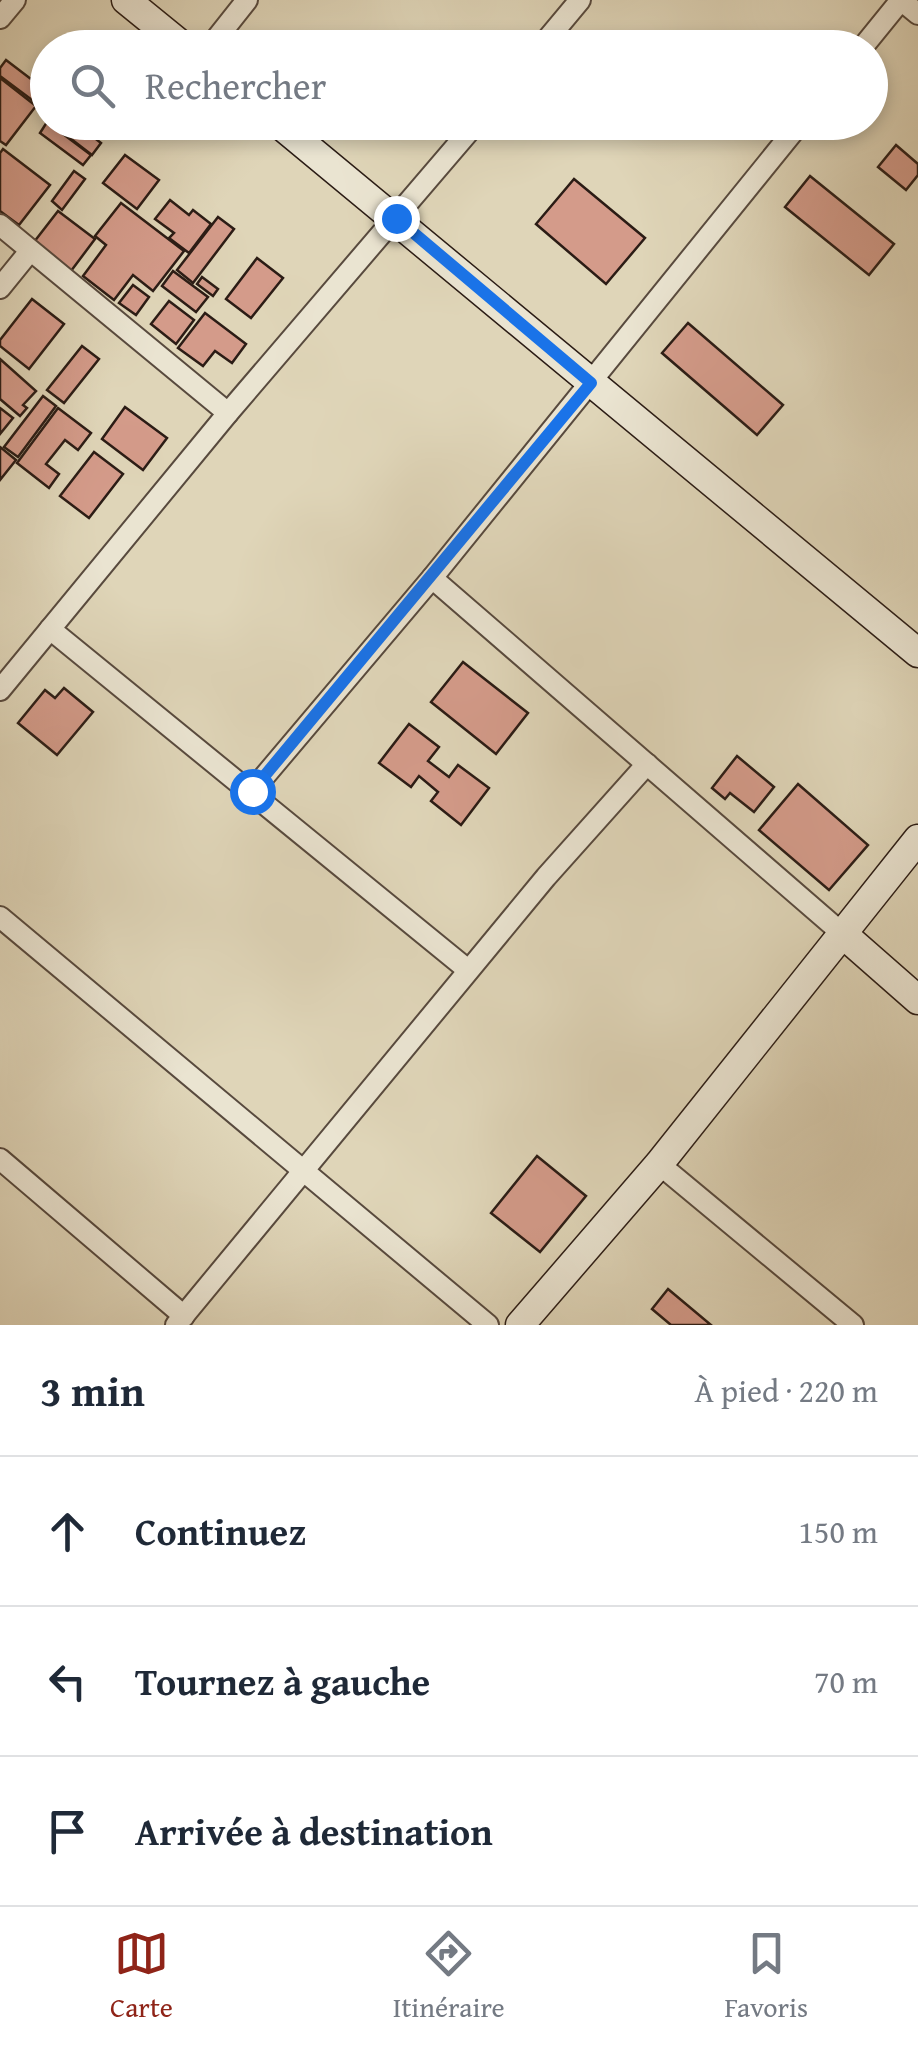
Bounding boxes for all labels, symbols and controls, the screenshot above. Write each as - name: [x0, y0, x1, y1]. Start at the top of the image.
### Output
- search box: [30, 30, 888, 140]
- text: Rechercher: [145, 57, 326, 113]
- icon: search: [65, 58, 120, 113]
- route end: [374, 196, 420, 242]
- route start: [230, 769, 276, 815]
- text: 3 min: [40, 1360, 145, 1421]
- text: À pied · 220 m: [694, 1367, 878, 1414]
- text: Continuez: [135, 1503, 306, 1559]
- icon: ahead: [40, 1504, 95, 1559]
- text: 150 m: [799, 1508, 878, 1555]
- text: Tournez à gauche: [135, 1653, 430, 1709]
- icon: left: [40, 1654, 95, 1709]
- text: 70 m: [814, 1658, 878, 1705]
- text: Arrivée à destination: [135, 1803, 493, 1859]
- icon: arrive: [40, 1804, 95, 1859]
- tab: Carte: [110, 1926, 173, 2027]
- tab: Itinéraire: [393, 1926, 505, 2027]
- tab: Favoris: [725, 1926, 808, 2027]

